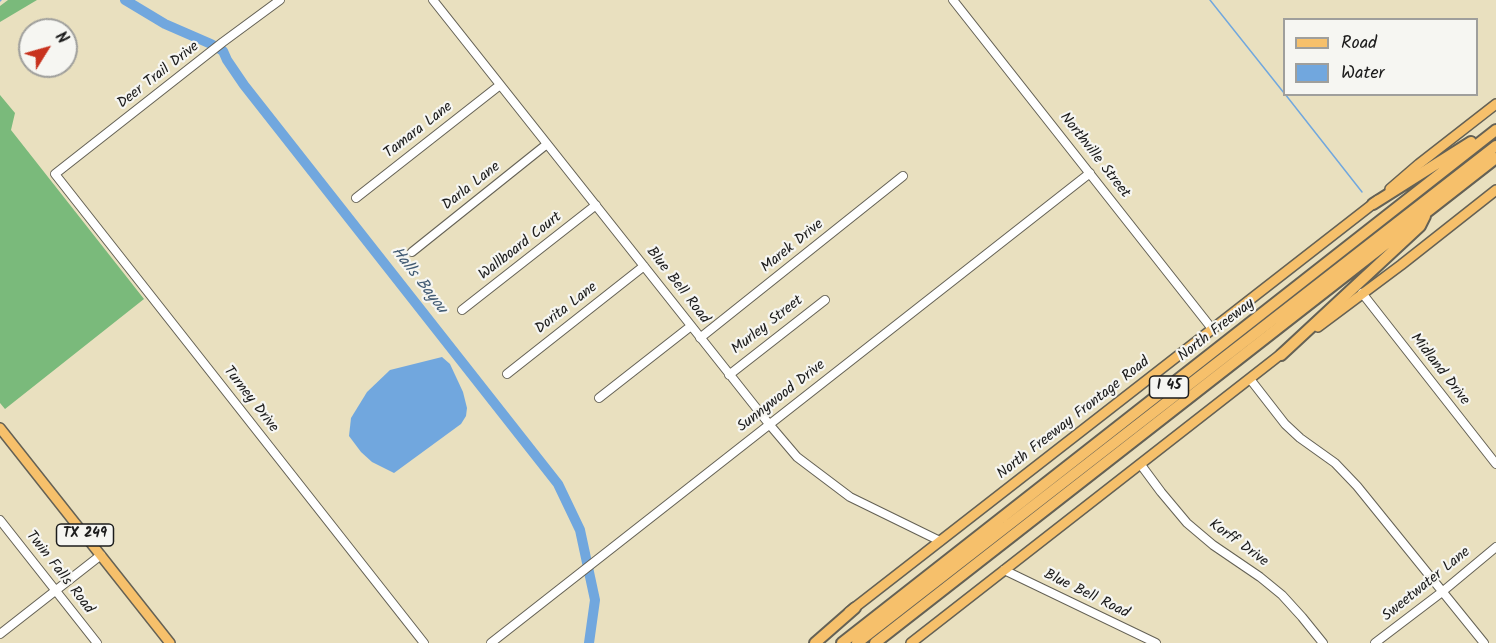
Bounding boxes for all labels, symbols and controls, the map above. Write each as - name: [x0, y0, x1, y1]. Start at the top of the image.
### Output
- north arrow: [18, 18, 78, 78]
- legend: [1283, 18, 1478, 96]
- text: N: [48, 27, 74, 50]
- text: Road: [1341, 29, 1377, 58]
- street label: Deer Trail Drive: [115, 39, 203, 113]
- text: Water: [1341, 59, 1385, 88]
- street label: Tamara Lane: [381, 99, 457, 163]
- street label: Northville Street: [1055, 110, 1133, 202]
- street label: Darla Lane: [440, 159, 504, 215]
- street label: Wallboard Court: [476, 209, 566, 285]
- street label: Marek Drive: [758, 216, 828, 278]
- water label: Halls Bayou: [386, 244, 450, 318]
- street label: Blue Bell Road: [641, 244, 713, 328]
- street label: Dorita Lane: [532, 279, 602, 339]
- street label: Murley Street: [729, 293, 807, 359]
- street label: North Freeway: [1175, 296, 1259, 366]
- street label: Midland Drive: [1405, 330, 1473, 410]
- street label: North Freeway Frontage Road: [994, 354, 1154, 484]
- street label: Sunnywood Drive: [734, 357, 830, 437]
- street label: Turney Drive: [219, 363, 281, 437]
- road number: I 45: [1150, 376, 1188, 398]
- street label: Korff Drive: [1205, 516, 1271, 572]
- road number: TX 249: [56, 524, 113, 546]
- street label: Twin Falls Road: [21, 528, 97, 618]
- street label: Sweetwater Lane: [1379, 544, 1475, 626]
- street label: Blue Bell Road: [1040, 567, 1132, 623]

